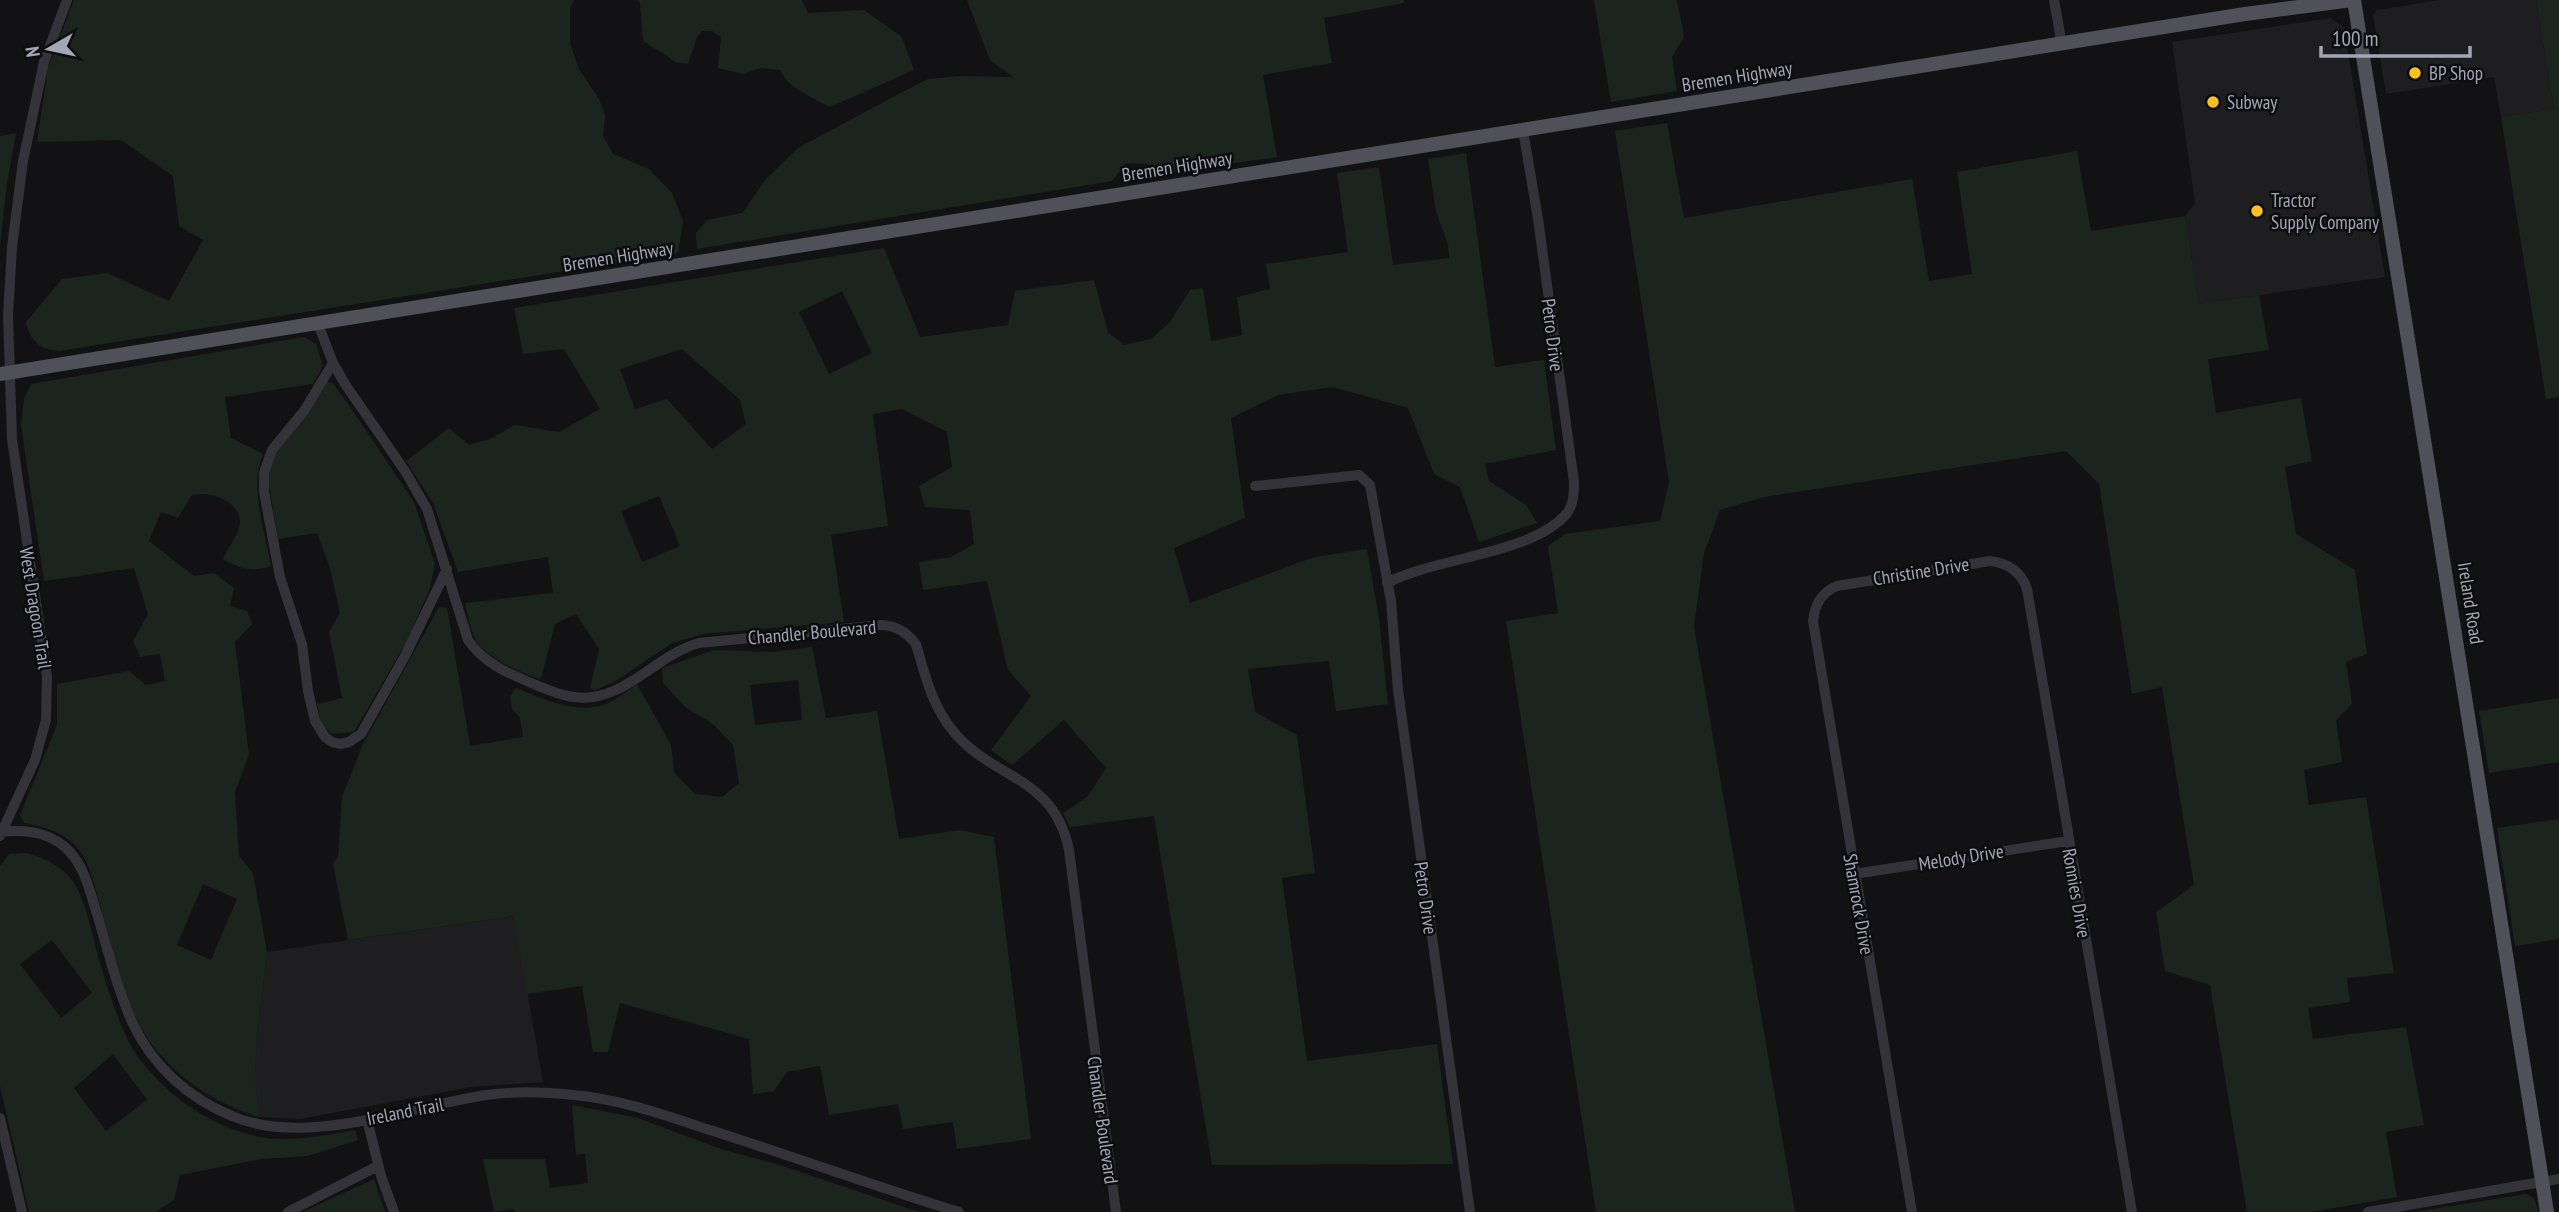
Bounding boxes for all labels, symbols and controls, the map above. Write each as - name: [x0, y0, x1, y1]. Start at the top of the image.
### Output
- north arrow: [14, 14, 84, 84]
- scale bar: [2321, 14, 2470, 58]
- text: 100 m: [2332, 25, 2378, 52]
- text: N: [20, 45, 45, 59]
- street label: Bremen Highway: [1680, 55, 1795, 97]
- place label: BP Shop: [2429, 61, 2483, 85]
- marker: BP Shop: [2407, 65, 2423, 81]
- place label: Subway: [2227, 90, 2278, 114]
- marker: Subway: [2205, 94, 2221, 110]
- street label: Bremen Highway: [1120, 145, 1235, 187]
- place label: Tractor Supply Company: [2271, 188, 2380, 234]
- marker: Tractor Supply Company: [2249, 203, 2265, 219]
- street label: Bremen Highway: [561, 235, 676, 277]
- street label: Petro Drive: [1537, 297, 1569, 373]
- street label: West Dragoon Trail: [15, 545, 58, 671]
- street label: Christine Drive: [1871, 552, 1971, 590]
- street label: Ireland Road: [2453, 560, 2489, 646]
- street label: Chandler Boulevard: [747, 614, 877, 650]
- street label: Melody Drive: [1917, 838, 2005, 876]
- street label: Ronnies Drive: [2057, 846, 2097, 940]
- street label: Shamrock Drive: [1838, 852, 1880, 957]
- street label: Petro Drive: [1409, 860, 1443, 936]
- street label: Chandler Boulevard: [1082, 1055, 1124, 1185]
- street label: Ireland Trail: [365, 1092, 446, 1130]

